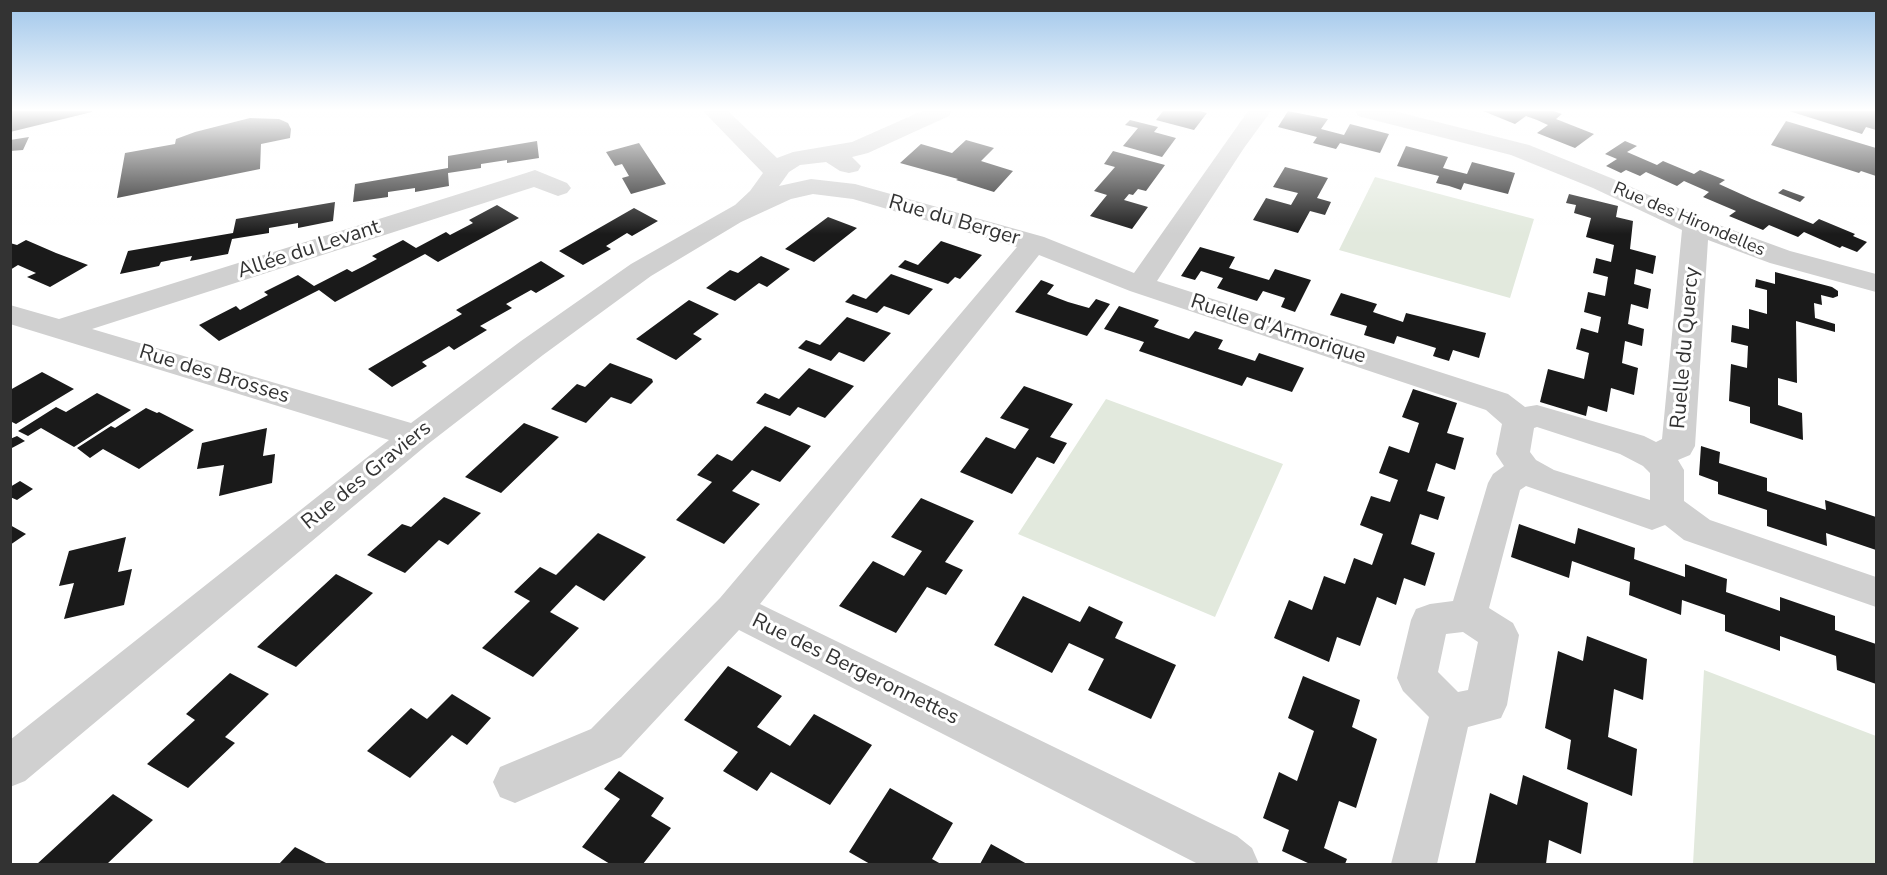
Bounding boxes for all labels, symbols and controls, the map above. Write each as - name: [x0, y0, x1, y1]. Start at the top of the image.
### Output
- street label: Rue des Hirondelles: [1610, 178, 1768, 262]
- street label: Rue du Berger: [885, 190, 1023, 252]
- street label: Allée du Levant: [235, 215, 383, 285]
- street label: Ruelle du Quercy: [1666, 266, 1706, 430]
- street label: Ruelle d'Armorique: [1187, 290, 1369, 370]
- street label: Rue des Brosses: [136, 340, 292, 410]
- street label: Rue des Graviers: [297, 416, 437, 536]
- street label: Rue des Bergeronnettes: [747, 609, 963, 731]

